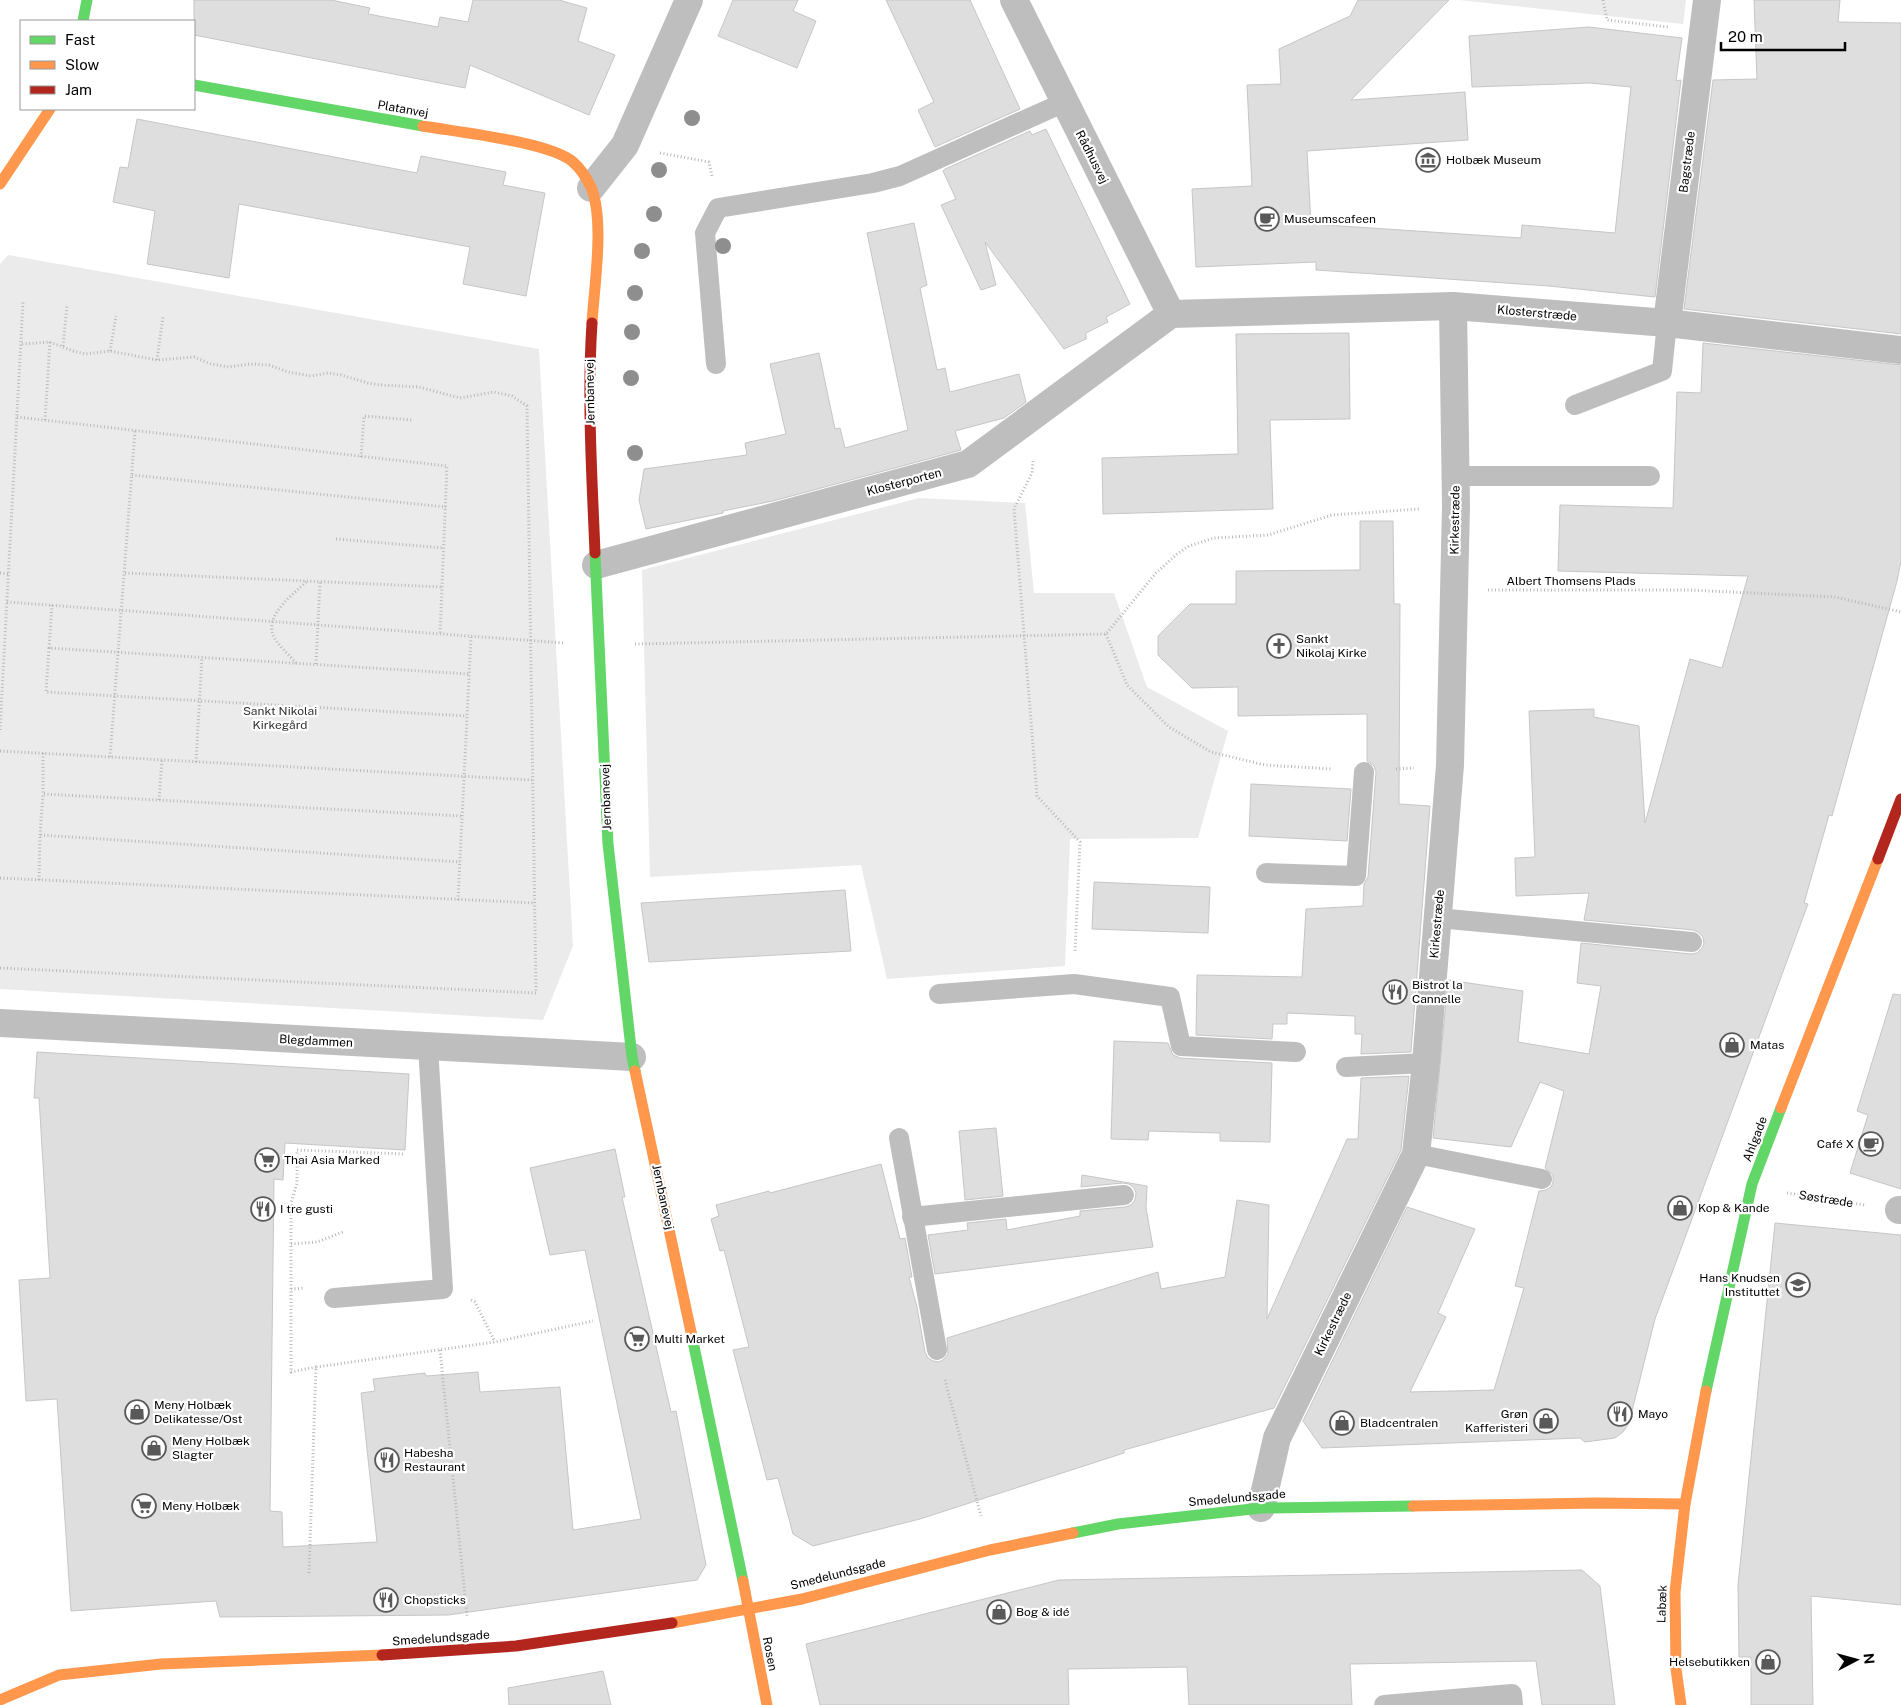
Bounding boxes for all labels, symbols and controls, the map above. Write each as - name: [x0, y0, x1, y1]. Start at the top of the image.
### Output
- legend: [20, 20, 195, 110]
- scale bar: [1721, 20, 1845, 52]
- text: 20 m: [1728, 28, 1763, 45]
- text: Fast: [65, 31, 95, 48]
- text: Slow: [65, 56, 100, 73]
- text: Jam: [65, 81, 92, 98]
- street label: Platanvej: [376, 98, 430, 120]
- street label: Rådhusvej: [1073, 128, 1111, 186]
- street label: Bagstræde: [1676, 130, 1698, 194]
- museum icon: Holbæk Museum: [1415, 147, 1441, 173]
- place label: Holbæk Museum: [1446, 153, 1541, 167]
- cafe icon: Museumscafeen: [1254, 206, 1280, 232]
- place label: Museumscafeen: [1284, 212, 1376, 226]
- street label: Klosterstræde: [1496, 303, 1578, 323]
- street label: Jernbanevej: [582, 359, 598, 425]
- street label: Klosterporten: [865, 465, 943, 499]
- street label: Kirkestræde: [1447, 485, 1463, 555]
- street label: Albert Thomsens Plads: [1506, 574, 1636, 588]
- place label: Sankt Nikolaj Kirke: [1296, 632, 1367, 660]
- church icon: Sankt Nikolaj Kirke: [1266, 633, 1292, 659]
- park label: Sankt Nikolai Kirkegård: [243, 704, 317, 732]
- street label: Jernbanevej: [598, 764, 614, 830]
- street label: Kirkestræde: [1427, 889, 1447, 959]
- place label: Bistrot la Cannelle: [1412, 978, 1463, 1006]
- restaurant icon: Bistrot la Cannelle: [1382, 979, 1408, 1005]
- street label: Blegdammen: [279, 1032, 353, 1050]
- shop icon: Matas: [1719, 1032, 1745, 1058]
- place label: Matas: [1750, 1038, 1784, 1052]
- street label: Ahlgade: [1740, 1114, 1770, 1163]
- cafe icon: Café X: [1858, 1131, 1884, 1157]
- place label: Café X: [1817, 1137, 1854, 1151]
- supermarket icon: Thai Asia Marked: [254, 1147, 280, 1173]
- place label: Thai Asia Marked: [284, 1153, 380, 1167]
- street label: Jernbanevej: [649, 1163, 677, 1231]
- street label: Søstræde: [1798, 1188, 1854, 1210]
- shop icon: Kop & Kande: [1667, 1195, 1693, 1221]
- restaurant icon: I tre gusti: [250, 1196, 276, 1222]
- place label: Kop & Kande: [1698, 1201, 1770, 1215]
- place label: I tre gusti: [280, 1202, 333, 1216]
- place label: Hans Knudsen Instituttet: [1699, 1271, 1780, 1299]
- school or university icon: Hans Knudsen Instituttet: [1785, 1272, 1811, 1298]
- street label: Kirkestræde: [1312, 1290, 1355, 1358]
- supermarket icon: Multi Market: [624, 1326, 650, 1352]
- place label: Multi Market: [654, 1332, 725, 1346]
- place label: Meny Holbæk Delikatesse/Ost: [154, 1398, 243, 1426]
- shop icon: Meny Holbæk Delikatesse/Ost: [124, 1399, 150, 1425]
- restaurant icon: Mayo: [1607, 1401, 1633, 1427]
- place label: Grøn Kafferisteri: [1465, 1407, 1528, 1435]
- place label: Mayo: [1638, 1407, 1668, 1421]
- shop icon: Grøn Kafferisteri: [1533, 1408, 1559, 1434]
- shop icon: Bladcentralen: [1329, 1410, 1355, 1436]
- place label: Bladcentralen: [1360, 1416, 1438, 1430]
- place label: Meny Holbæk Slagter: [172, 1434, 250, 1462]
- shop icon: Meny Holbæk Slagter: [141, 1435, 167, 1461]
- place label: Habesha Restaurant: [404, 1446, 466, 1474]
- restaurant icon: Habesha Restaurant: [374, 1447, 400, 1473]
- street label: Smedelundsgade: [1188, 1487, 1286, 1509]
- supermarket icon: Meny Holbæk: [131, 1493, 157, 1519]
- place label: Meny Holbæk: [162, 1499, 240, 1513]
- street label: Smedelundsgade: [789, 1555, 887, 1593]
- street label: Labæk: [1654, 1584, 1670, 1623]
- restaurant icon: Chopsticks: [373, 1587, 399, 1613]
- place label: Chopsticks: [404, 1593, 466, 1607]
- shop icon: Bog & idé: [986, 1599, 1012, 1625]
- place label: Bog & idé: [1016, 1605, 1070, 1619]
- street label: Smedelundsgade: [392, 1628, 490, 1648]
- north arrow: [1831, 1635, 1881, 1685]
- street label: Rosen: [760, 1636, 780, 1672]
- shop icon: Helsebutikken: [1755, 1649, 1781, 1675]
- text: N: [1860, 1652, 1877, 1665]
- place label: Helsebutikken: [1669, 1655, 1750, 1669]

